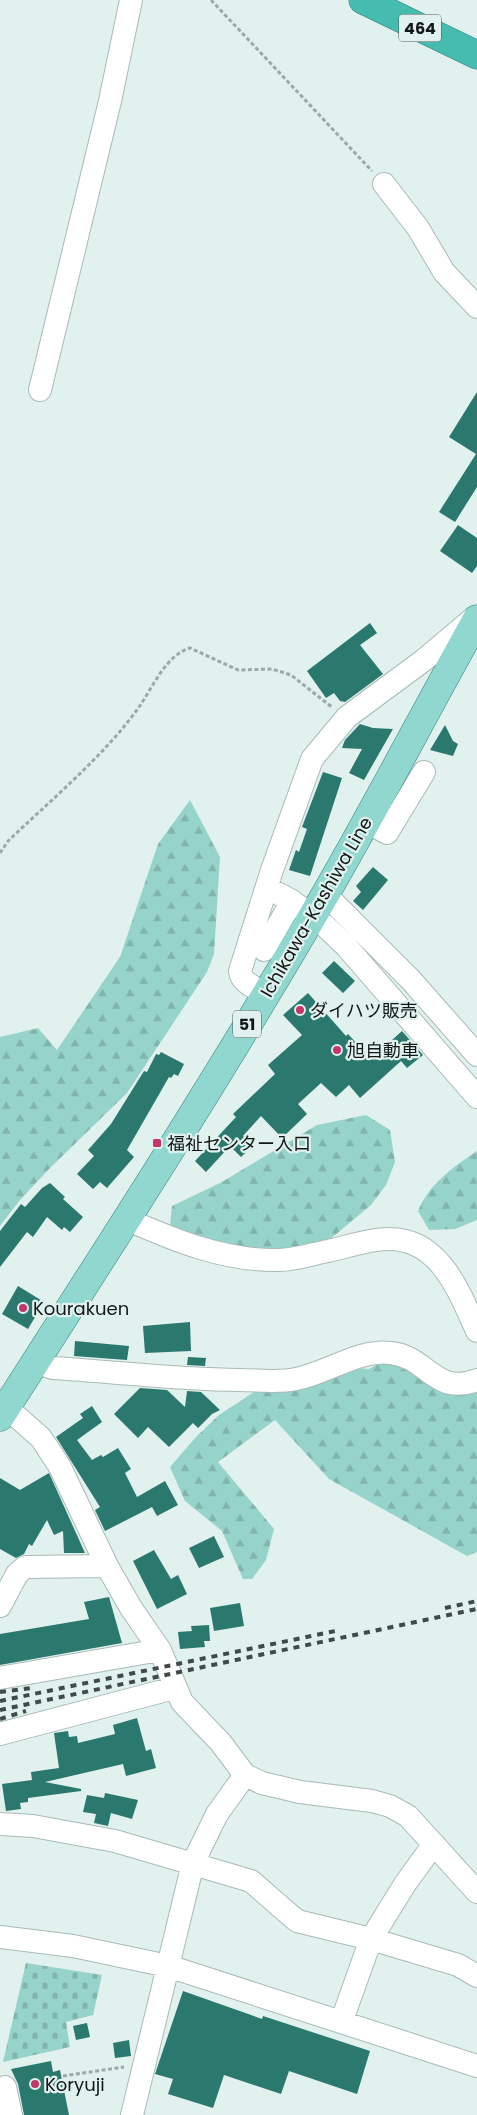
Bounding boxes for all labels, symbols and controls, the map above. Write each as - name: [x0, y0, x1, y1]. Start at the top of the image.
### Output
- road number: 464: [399, 14, 441, 42]
- street label: Ichikawa-Kashiwa Line: [254, 812, 378, 1002]
- place label: ダイハツ販売: [310, 998, 418, 1023]
- marker: ダイハツ販売: [294, 1004, 306, 1016]
- road number: 51: [233, 1011, 261, 1038]
- place label: 旭自動車: [347, 1038, 419, 1063]
- marker: 旭自動車: [331, 1044, 343, 1056]
- place label: 福祉センター入口: [167, 1131, 311, 1156]
- marker: 福祉センター入口: [151, 1137, 163, 1149]
- place label: Kourakuen: [33, 1296, 129, 1321]
- marker: Kourakuen: [17, 1302, 29, 1314]
- place label: Koryuji: [45, 2072, 105, 2097]
- marker: Koryuji: [29, 2078, 41, 2090]

